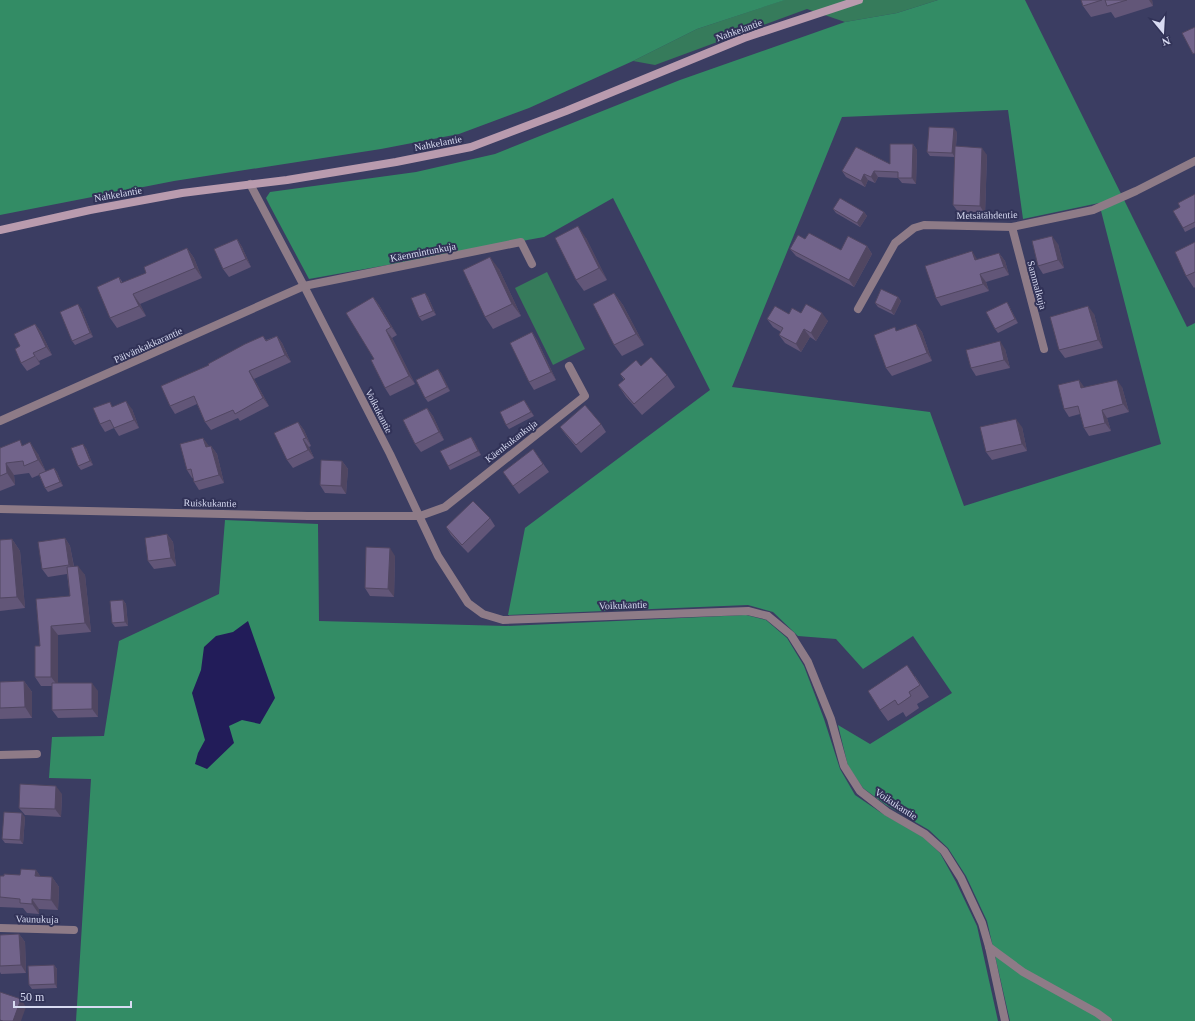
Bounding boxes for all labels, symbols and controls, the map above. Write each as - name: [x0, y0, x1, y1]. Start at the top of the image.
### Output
- north arrow: [1143, 12, 1183, 52]
- street label: Nahkelantie: [714, 16, 764, 43]
- text: N: [1160, 35, 1172, 48]
- street label: Nahkelantie: [413, 133, 463, 153]
- street label: Nahkelantie: [93, 184, 143, 204]
- street label: Metsätähdentie: [956, 209, 1018, 221]
- street label: Käenmintunkuja: [389, 240, 457, 264]
- street label: Sammalkuja: [1025, 259, 1049, 311]
- street label: Päivänkakkarantie: [112, 325, 184, 365]
- street label: Voikukantie: [363, 387, 395, 435]
- street label: Käenkukankuja: [483, 417, 540, 465]
- street label: Ruiskukantie: [184, 497, 237, 509]
- street label: Voikukantie: [599, 599, 648, 611]
- street label: Voikukantie: [873, 786, 920, 822]
- street label: Vaunukuja: [16, 913, 59, 925]
- scale bar: [14, 983, 131, 1009]
- text: 50 m: [20, 990, 45, 1004]

